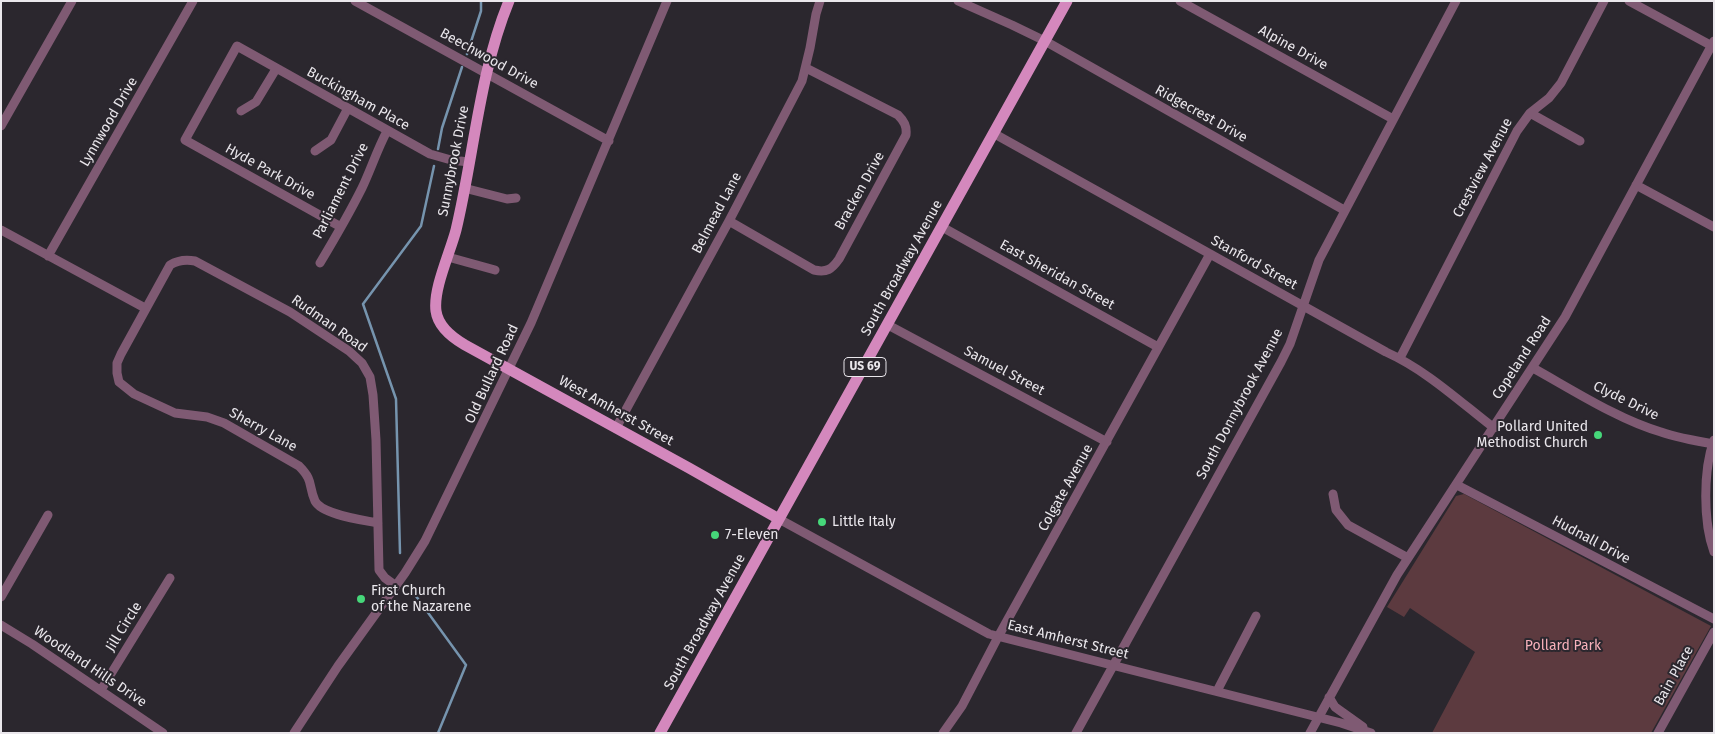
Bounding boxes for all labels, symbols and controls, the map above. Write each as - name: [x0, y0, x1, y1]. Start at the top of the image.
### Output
- street label: Alpine Drive: [1255, 22, 1331, 74]
- street label: Beechwood Drive: [437, 25, 541, 93]
- street label: Buckingham Place: [304, 64, 412, 134]
- street label: Lynnwood Drive: [77, 74, 141, 170]
- street label: Ridgecrest Drive: [1152, 82, 1250, 146]
- street label: Sunnybrook Drive: [435, 104, 473, 218]
- street label: Crestview Avenue: [1450, 115, 1516, 221]
- street label: Hyde Park Drive: [222, 140, 318, 204]
- street label: Parliament Drive: [310, 140, 372, 242]
- street label: Bracken Drive: [832, 149, 888, 233]
- street label: Belmead Lane: [689, 169, 745, 257]
- street label: South Broadway Avenue: [858, 197, 946, 339]
- street label: Stanford Street: [1208, 232, 1300, 294]
- street label: East Sheridan Street: [997, 236, 1117, 314]
- street label: Rudman Road: [288, 292, 370, 356]
- street label: Copeland Road: [1489, 313, 1555, 403]
- street label: Old Bullard Road: [462, 322, 522, 426]
- street label: South Donnybrook Avenue: [1193, 326, 1287, 482]
- street label: Samuel Street: [961, 343, 1047, 399]
- road number: US 69: [844, 358, 886, 377]
- street label: West Amherst Street: [556, 372, 676, 450]
- street label: Clyde Drive: [1590, 378, 1662, 424]
- street label: Sherry Lane: [226, 404, 300, 456]
- place label: Pollard United Methodist Church: [1476, 419, 1588, 452]
- marker: Pollard United Methodist Church: [1592, 429, 1604, 441]
- street label: Colgate Avenue: [1035, 441, 1097, 535]
- street label: Hudnall Drive: [1549, 512, 1633, 568]
- place label: Little Italy: [832, 514, 896, 530]
- marker: Little Italy: [816, 516, 828, 528]
- place label: 7-Eleven: [725, 527, 779, 543]
- marker: 7-Eleven: [709, 529, 721, 541]
- street label: South Broadway Avenue: [661, 551, 749, 693]
- place label: First Church of the Nazarene: [371, 583, 471, 616]
- marker: First Church of the Nazarene: [355, 593, 367, 605]
- street label: Jill Circle: [102, 599, 146, 655]
- street label: East Amherst Street: [1006, 617, 1130, 663]
- street label: Woodland Hills Drive: [30, 623, 150, 711]
- park label: Pollard Park: [1525, 638, 1601, 654]
- street label: Bain Place: [1651, 643, 1697, 709]

